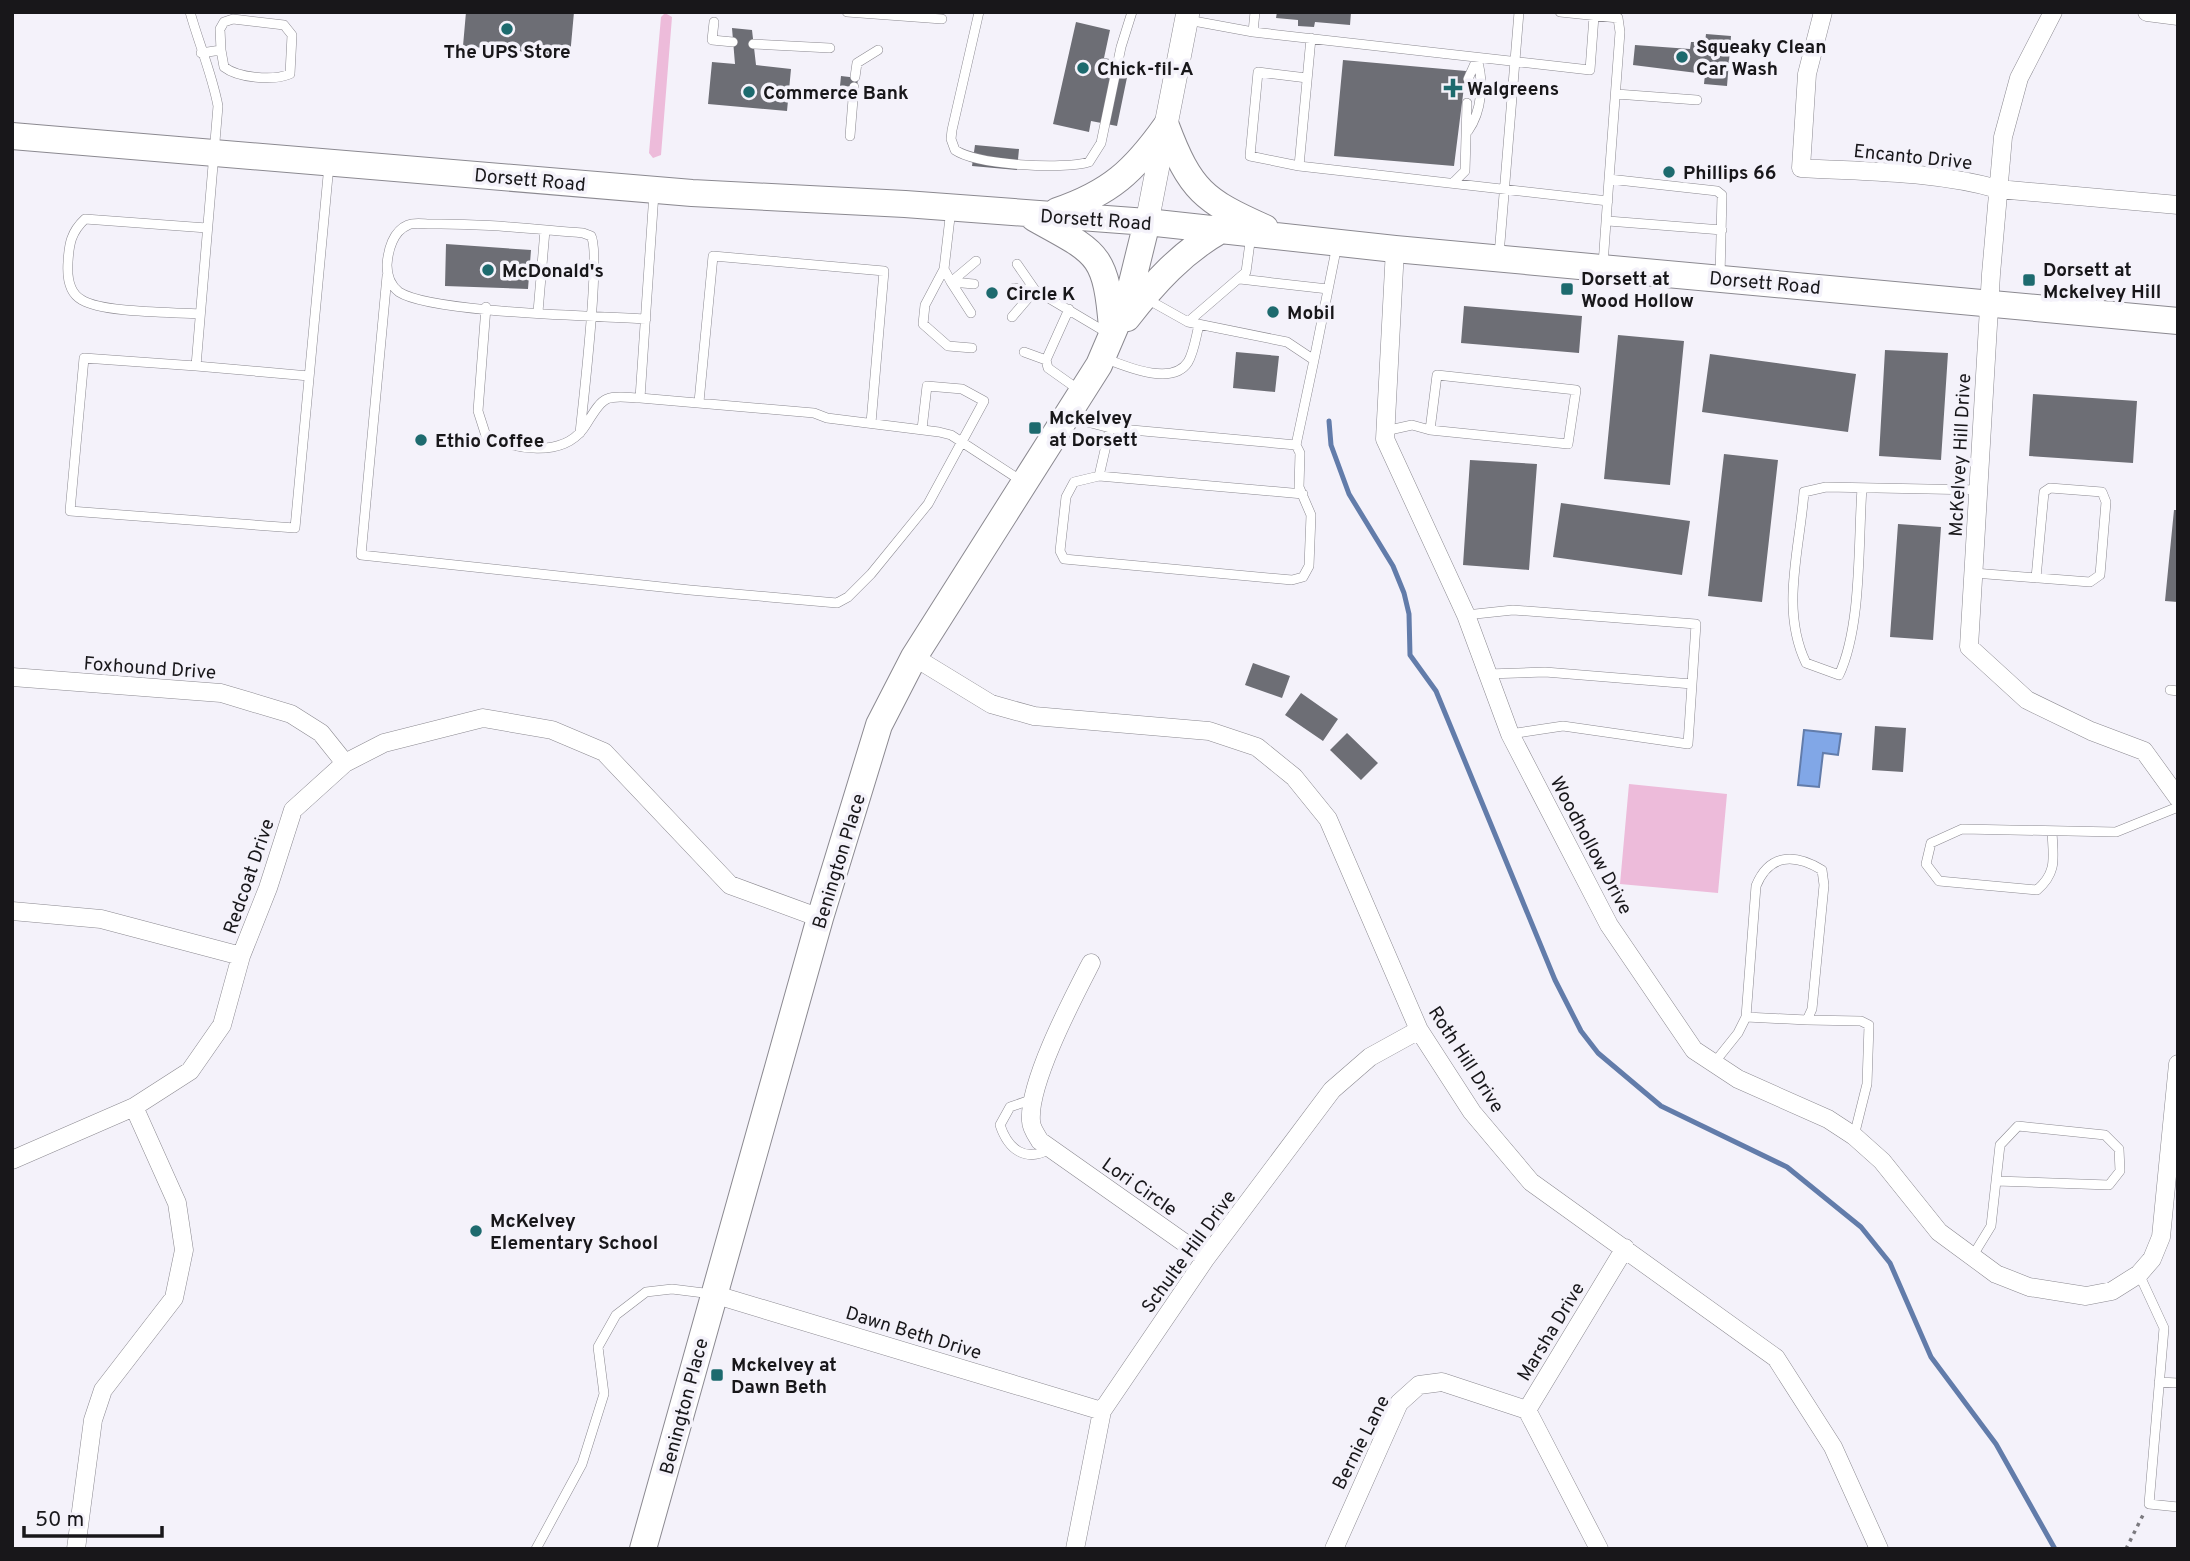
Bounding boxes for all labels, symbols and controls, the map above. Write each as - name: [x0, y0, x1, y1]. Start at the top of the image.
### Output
- marker: The UPS Store: [499, 21, 515, 37]
- place label: Squeaky Clean Car Wash: [1696, 36, 1826, 82]
- place label: The UPS Store: [443, 41, 571, 65]
- marker: Squeaky Clean Car Wash: [1674, 49, 1690, 65]
- place label: Chick-fil-A: [1097, 58, 1194, 82]
- marker: Chick-fil-A: [1075, 60, 1091, 76]
- place label: Walgreens: [1467, 78, 1559, 102]
- marker: Walgreens: [1445, 80, 1461, 96]
- place label: Commerce Bank: [763, 82, 909, 106]
- marker: Commerce Bank: [741, 84, 757, 100]
- street label: Encanto Drive: [1852, 140, 1973, 176]
- place label: Phillips 66: [1683, 162, 1776, 186]
- street label: Dorsett Road: [473, 164, 587, 198]
- marker: Phillips 66: [1661, 164, 1677, 180]
- street label: Dorsett Road: [1039, 205, 1152, 237]
- place label: Dorsett at Mckelvey Hill: [2043, 259, 2161, 305]
- place label: McDonald's: [502, 260, 604, 284]
- marker: McDonald's: [480, 262, 496, 278]
- street label: Dorsett Road: [1708, 267, 1822, 301]
- place label: Dorsett at Wood Hollow: [1581, 268, 1694, 314]
- marker: Dorsett at Mckelvey Hill: [2021, 272, 2037, 288]
- marker: Dorsett at Wood Hollow: [1559, 281, 1575, 297]
- place label: Circle K: [1006, 283, 1076, 307]
- marker: Circle K: [984, 285, 1000, 301]
- place label: Mobil: [1287, 302, 1335, 326]
- marker: Mobil: [1265, 304, 1281, 320]
- street label: McKelvey Hill Drive: [1945, 373, 1977, 537]
- place label: Mckelvey at Dorsett: [1049, 407, 1138, 453]
- marker: Mckelvey at Dorsett: [1027, 420, 1043, 436]
- place label: Ethio Coffee: [435, 430, 544, 454]
- marker: Ethio Coffee: [413, 432, 429, 448]
- street label: Foxhound Drive: [83, 652, 217, 686]
- street label: Woodhollow Drive: [1544, 773, 1637, 919]
- street label: Benington Place: [808, 791, 872, 932]
- street label: Redcoat Drive: [219, 816, 281, 937]
- street label: Roth Hill Drive: [1422, 1002, 1509, 1118]
- street label: Lori Circle: [1097, 1153, 1181, 1222]
- street label: Schulte Hill Drive: [1137, 1186, 1242, 1318]
- place label: McKelvey Elementary School: [490, 1210, 658, 1256]
- marker: McKelvey Elementary School: [468, 1223, 484, 1239]
- street label: Marsha Drive: [1513, 1278, 1591, 1386]
- street label: Dawn Beth Drive: [843, 1302, 984, 1366]
- street label: Benington Place: [655, 1336, 715, 1477]
- place label: Mckelvey at Dawn Beth: [731, 1354, 837, 1400]
- marker: Mckelvey at Dawn Beth: [709, 1367, 725, 1383]
- street label: Bernie Lane: [1328, 1392, 1396, 1494]
- scale bar: [24, 1494, 163, 1538]
- text: 50 m: [35, 1507, 84, 1534]

